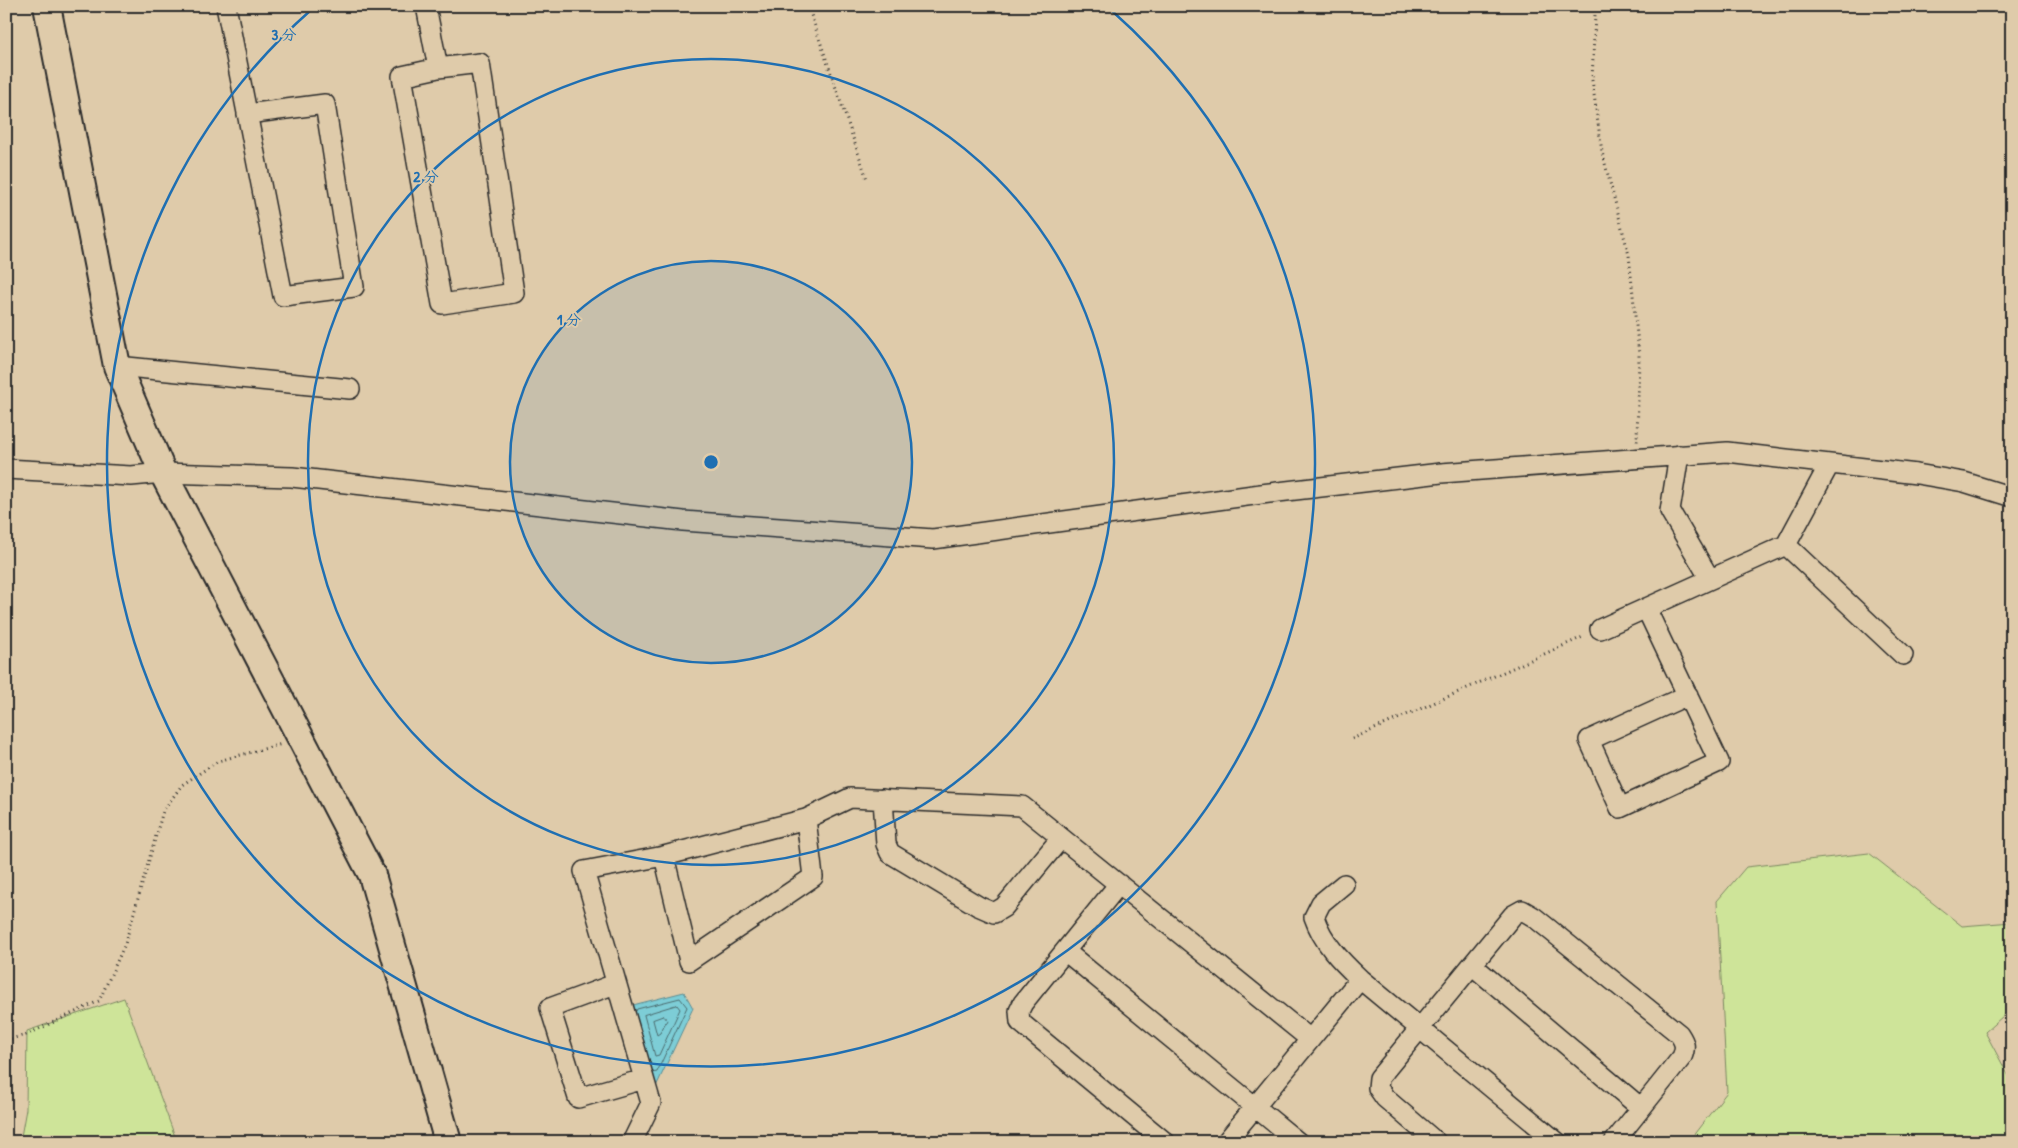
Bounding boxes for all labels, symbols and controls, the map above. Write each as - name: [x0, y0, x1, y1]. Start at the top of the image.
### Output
- text: 3 分: [271, 24, 297, 45]
- text: 2 分: [413, 166, 439, 187]
- text: 1 分: [557, 309, 581, 330]
- centre of rings: [702, 453, 720, 471]

